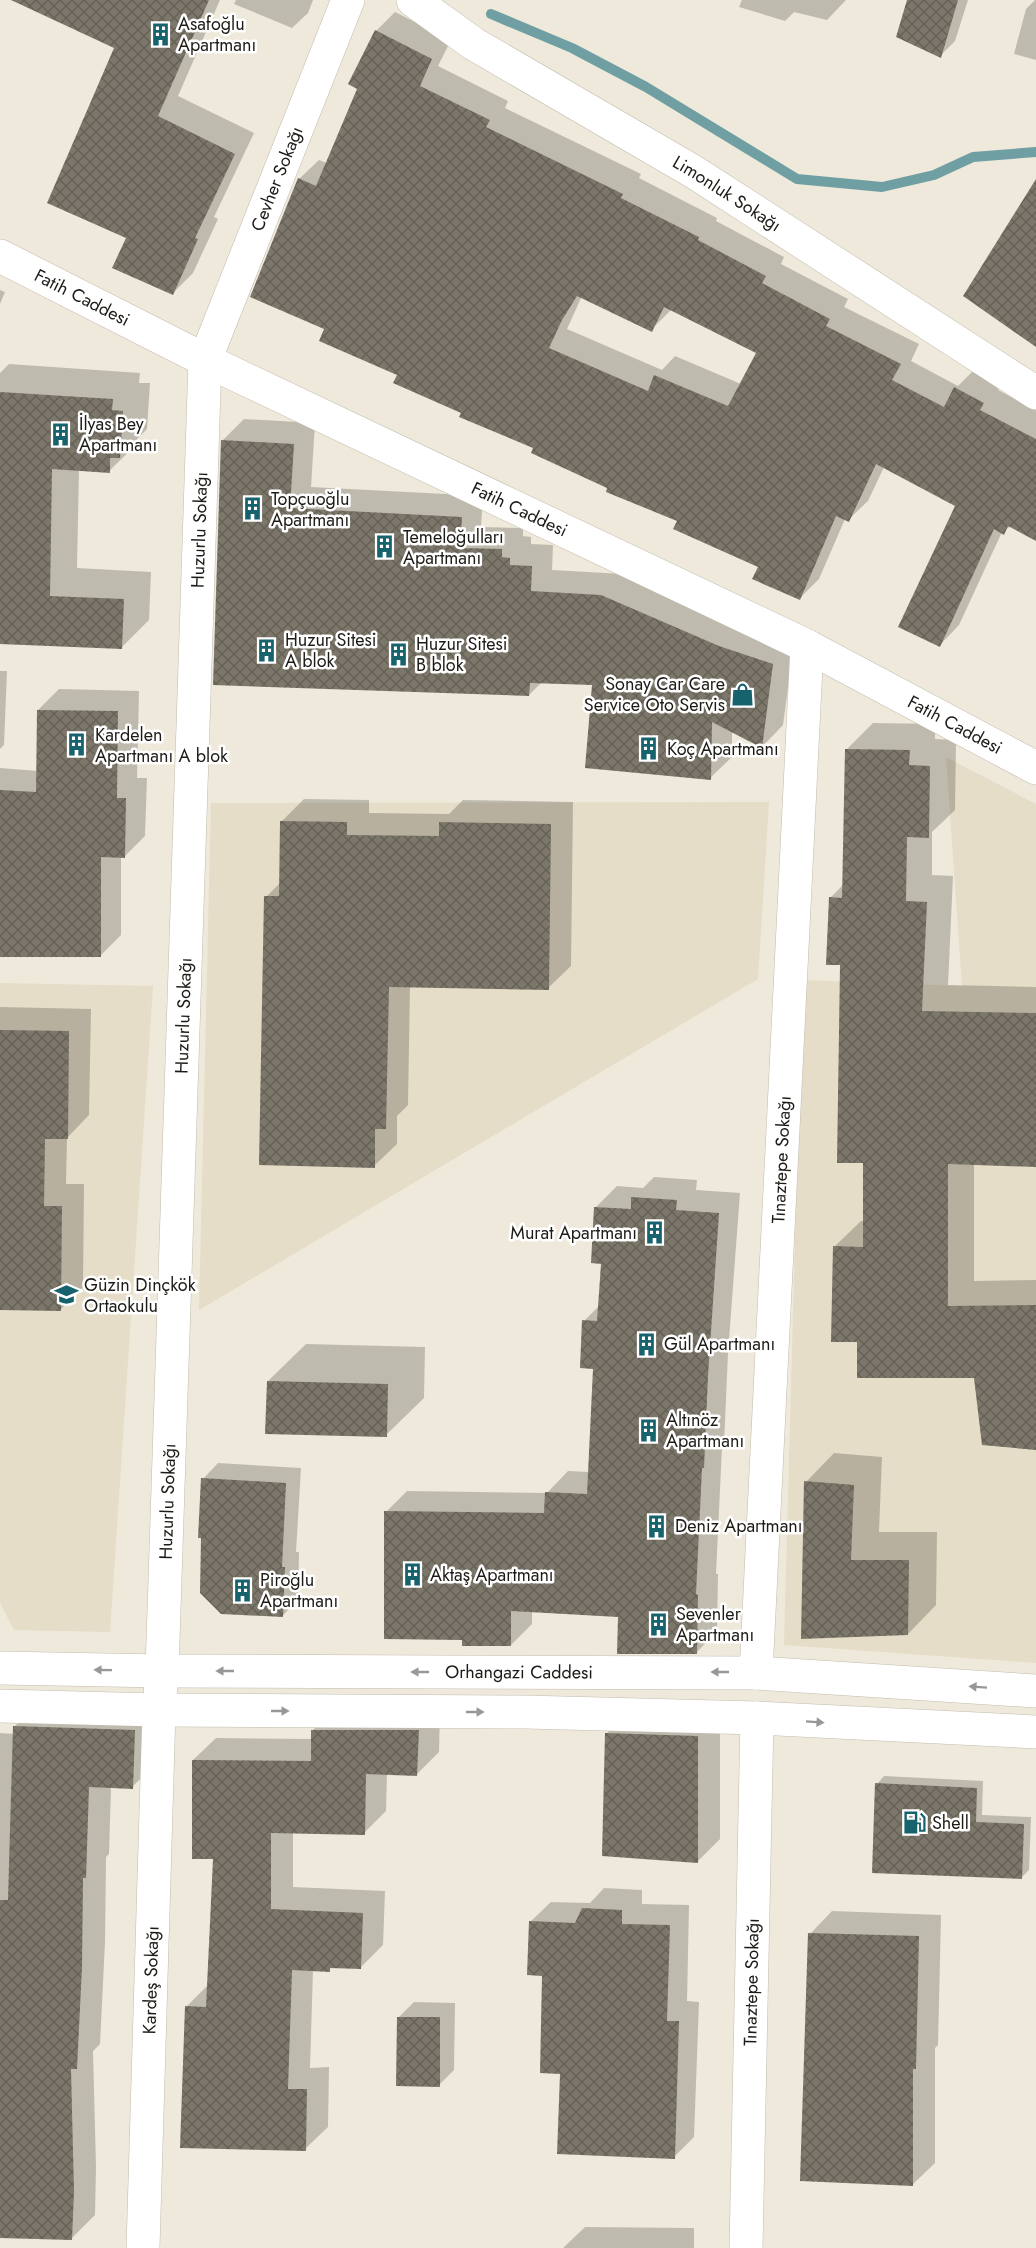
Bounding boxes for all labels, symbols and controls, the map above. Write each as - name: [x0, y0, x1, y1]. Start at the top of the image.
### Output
- place label: Asafoğlu Apartmanı: [178, 11, 256, 58]
- building icon: Asafoğlu Apartmanı: [147, 21, 173, 47]
- street label: Cevher Sokağı: [244, 123, 310, 235]
- street label: Limonluk Sokağı: [668, 149, 786, 238]
- street label: Fatih Caddesi: [30, 263, 134, 333]
- place label: İlyas Bey Apartmanı: [79, 411, 157, 458]
- building icon: İlyas Bey Apartmanı: [48, 421, 74, 447]
- street label: Huzurlu Sokağı: [185, 471, 214, 589]
- street label: Fatih Caddesi: [467, 475, 572, 543]
- place label: Topçuoğlu Apartmanı: [271, 486, 349, 533]
- building icon: Topçuoğlu Apartmanı: [240, 496, 266, 522]
- place label: Temeloğulları Apartmanı: [403, 524, 504, 571]
- building icon: Temeloğulları Apartmanı: [372, 534, 398, 560]
- place label: Huzur Sitesi A blok: [285, 627, 377, 674]
- place label: Huzur Sitesi B blok: [416, 631, 508, 678]
- building icon: Huzur Sitesi A blok: [254, 637, 280, 663]
- building icon: Huzur Sitesi B blok: [385, 641, 411, 667]
- place label: Sonay Car Care Service Oto Servis: [584, 671, 725, 718]
- shop icon: Sonay Car Care Service Oto Servis: [730, 681, 756, 707]
- street label: Fatih Caddesi: [903, 689, 1007, 761]
- place label: Kardelen Apartmanı A blok: [95, 722, 228, 769]
- building icon: Kardelen Apartmanı A blok: [64, 732, 90, 758]
- building icon: Koç Apartmanı: [636, 736, 662, 762]
- place label: Koç Apartmanı: [667, 736, 779, 762]
- street label: Huzurlu Sokağı: [169, 957, 198, 1074]
- street label: Tınaztepe Sokağı: [765, 1095, 798, 1224]
- place label: Murat Apartmanı: [510, 1220, 637, 1246]
- building icon: Murat Apartmanı: [642, 1220, 668, 1246]
- place label: Güzin Dinçkök Ortaokulu: [84, 1272, 196, 1319]
- school or university icon: Güzin Dinçkök Ortaokulu: [53, 1282, 79, 1308]
- building icon: Gül Apartmanı: [633, 1331, 659, 1357]
- place label: Gül Apartmanı: [664, 1331, 775, 1357]
- place label: Altınöz Apartmanı: [666, 1407, 744, 1454]
- building icon: Altınöz Apartmanı: [635, 1417, 661, 1443]
- street label: Huzurlu Sokağı: [153, 1443, 182, 1560]
- building icon: Deniz Apartmanı: [644, 1513, 670, 1539]
- place label: Deniz Apartmanı: [675, 1513, 802, 1539]
- building icon: Aktaş Apartmanı: [399, 1562, 425, 1588]
- place label: Aktaş Apartmanı: [430, 1562, 554, 1588]
- place label: Piroğlu Apartmanı: [260, 1567, 338, 1614]
- building icon: Piroğlu Apartmanı: [229, 1577, 255, 1603]
- place label: Sevenler Apartmanı: [676, 1601, 754, 1648]
- building icon: Sevenler Apartmanı: [645, 1611, 671, 1637]
- street label: Orhangazi Caddesi: [445, 1659, 593, 1685]
- one-way arrow: [94, 1665, 113, 1675]
- one-way arrow: [216, 1667, 235, 1676]
- one-way arrow: [411, 1667, 430, 1677]
- one-way arrow: [711, 1667, 730, 1677]
- one-way arrow: [968, 1683, 987, 1692]
- one-way arrow: [271, 1706, 290, 1716]
- one-way arrow: [466, 1707, 485, 1717]
- one-way arrow: [806, 1717, 825, 1726]
- fuel station icon: Shell: [901, 1810, 927, 1836]
- place label: Shell: [932, 1810, 969, 1836]
- street label: Tınaztepe Sokağı: [737, 1918, 766, 2046]
- street label: Kardeş Sokağı: [136, 1926, 166, 2035]

